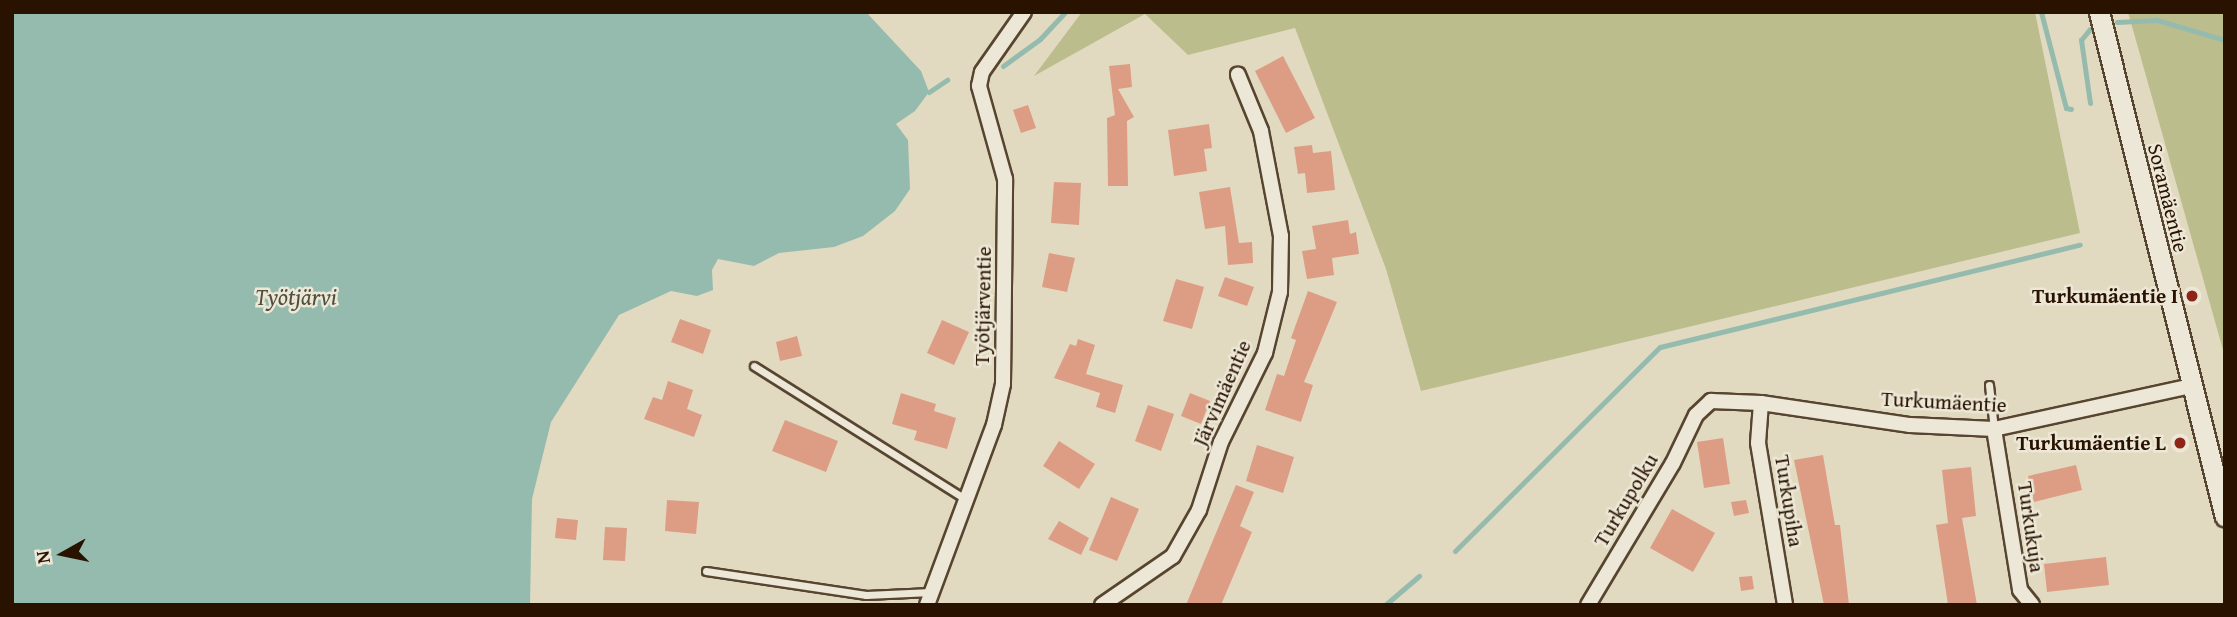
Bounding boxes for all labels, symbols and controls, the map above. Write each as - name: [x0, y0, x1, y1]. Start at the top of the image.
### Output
- street label: Soramäentie: [2142, 141, 2194, 255]
- street label: Työtjärventie: [969, 246, 997, 366]
- water label: Työtjärvi: [255, 283, 337, 311]
- place label: Turkumäentie I: [2032, 283, 2178, 309]
- marker: Turkumäentie I: [2184, 288, 2200, 304]
- street label: Järvimäentie: [1187, 336, 1257, 450]
- street label: Turkumäentie: [1881, 386, 2007, 418]
- place label: Turkumäentie L: [2016, 430, 2166, 456]
- marker: Turkumäentie L: [2172, 435, 2188, 451]
- street label: Turkupolku: [1588, 449, 1664, 551]
- street label: Turkupiha: [1769, 453, 1809, 549]
- street label: Turkukuja: [2012, 480, 2050, 574]
- north arrow: [28, 519, 98, 589]
- text: N: [27, 549, 57, 566]

